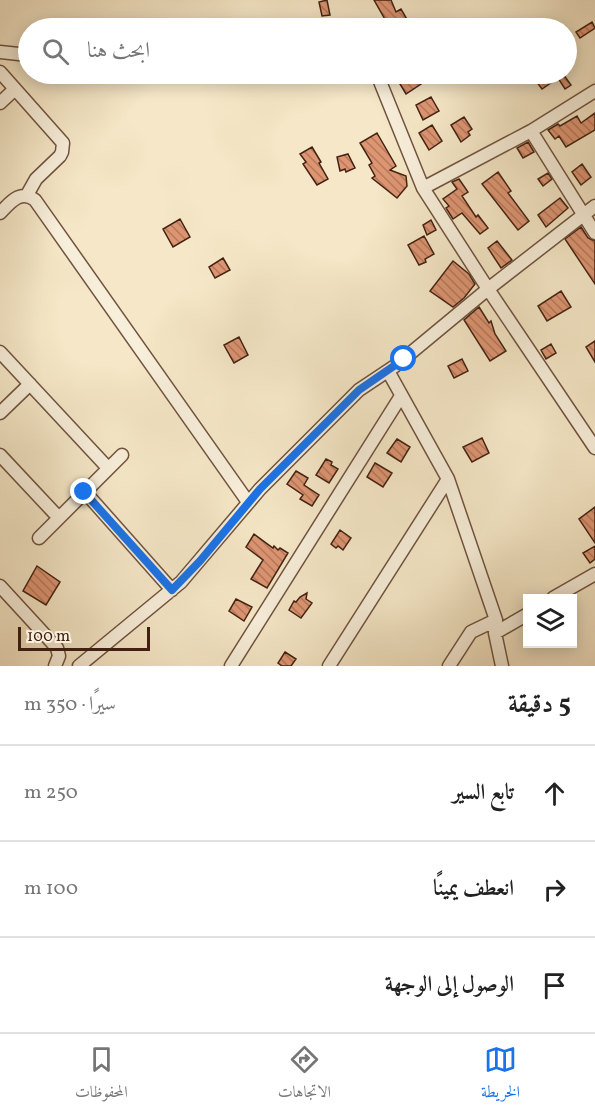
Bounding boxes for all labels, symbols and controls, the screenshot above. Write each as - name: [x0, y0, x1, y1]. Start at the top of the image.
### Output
- search box: [18, 18, 577, 84]
- icon: search: [39, 35, 72, 68]
- text: ابحث هنا: [87, 36, 150, 67]
- route start: [390, 345, 416, 371]
- route end: [70, 478, 96, 504]
- map controls: [523, 594, 577, 648]
- button: layers: [523, 594, 577, 648]
- scale bar: [18, 624, 150, 652]
- text: 100 m: [27, 626, 70, 648]
- text: 5 دقيقة: [508, 687, 571, 723]
- text: سيرًا · 350 m: [24, 691, 116, 719]
- icon: ahead: [538, 777, 571, 810]
- text: تابع السير: [452, 778, 514, 809]
- text: 250 m: [24, 779, 78, 807]
- icon: right: [538, 873, 571, 906]
- text: انعطف يمينًا: [433, 874, 514, 905]
- text: 100 m: [24, 875, 78, 903]
- icon: arrive: [538, 969, 571, 1002]
- text: الوصول إلى الوجهة: [385, 970, 514, 1001]
- tab: المحفوظات: [75, 1043, 128, 1107]
- tab: الاتجاهات: [278, 1043, 331, 1107]
- tab: الخريطة: [481, 1043, 520, 1107]

